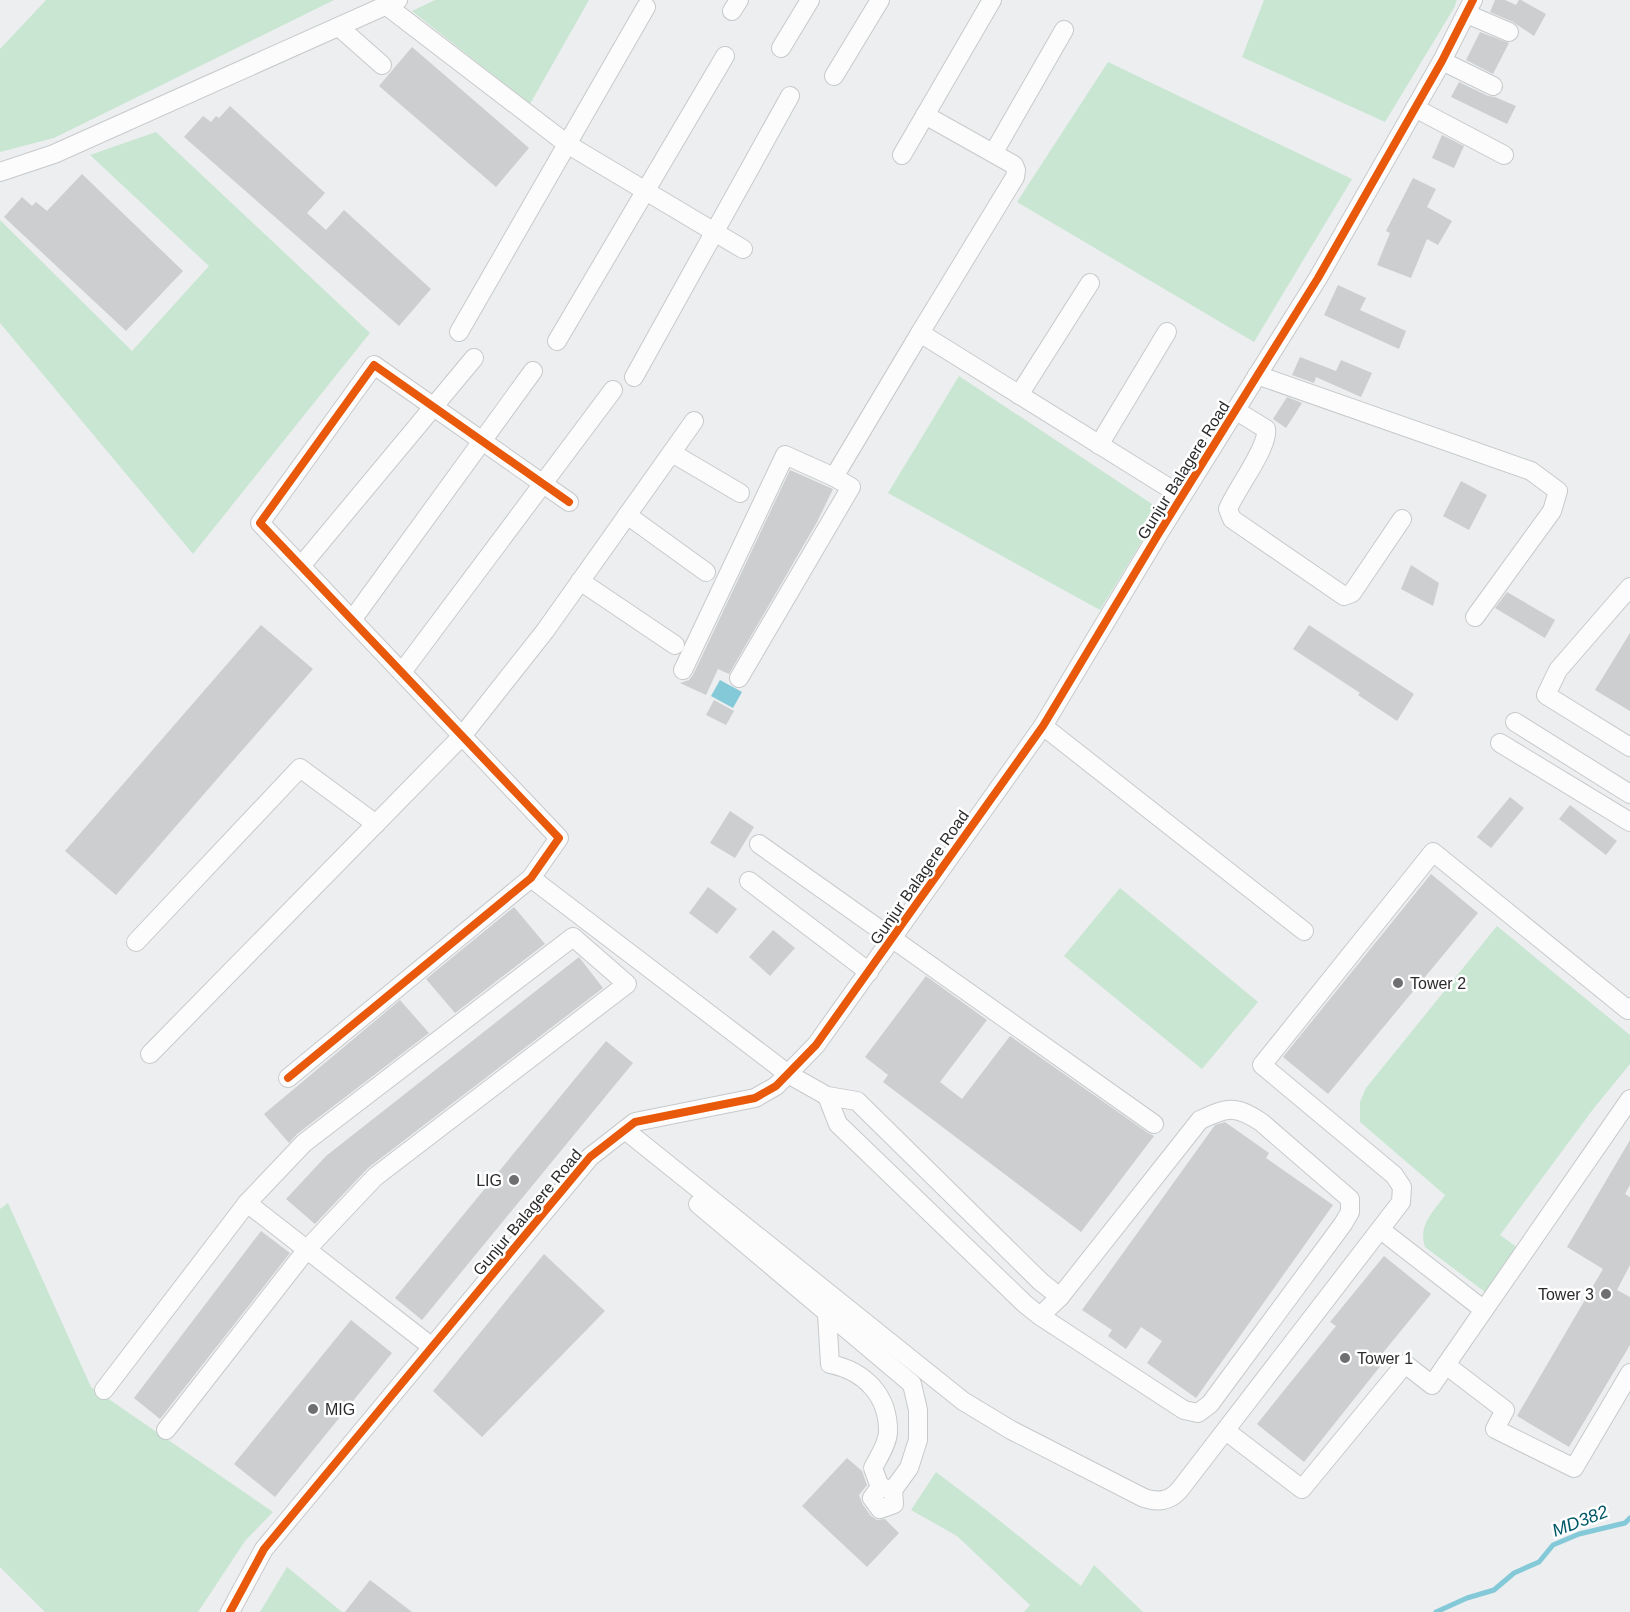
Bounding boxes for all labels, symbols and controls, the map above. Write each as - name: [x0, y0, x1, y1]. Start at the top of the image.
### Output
- street label: Gunjur Balagere Road: [1134, 398, 1233, 542]
- street label: Gunjur Balagere Road: [867, 807, 972, 947]
- place label: Tower 2: [1410, 975, 1466, 992]
- marker: Tower 2: [1391, 976, 1405, 990]
- street label: Gunjur Balagere Road: [470, 1146, 585, 1279]
- place label: LIG: [476, 1172, 502, 1189]
- marker: LIG: [507, 1173, 521, 1187]
- place label: Tower 3: [1538, 1286, 1594, 1303]
- marker: Tower 3: [1599, 1287, 1613, 1301]
- place label: Tower 1: [1357, 1350, 1413, 1367]
- marker: Tower 1: [1338, 1351, 1352, 1365]
- place label: MIG: [325, 1401, 355, 1418]
- marker: MIG: [306, 1402, 320, 1416]
- water label: MD382: [1549, 1501, 1611, 1541]

